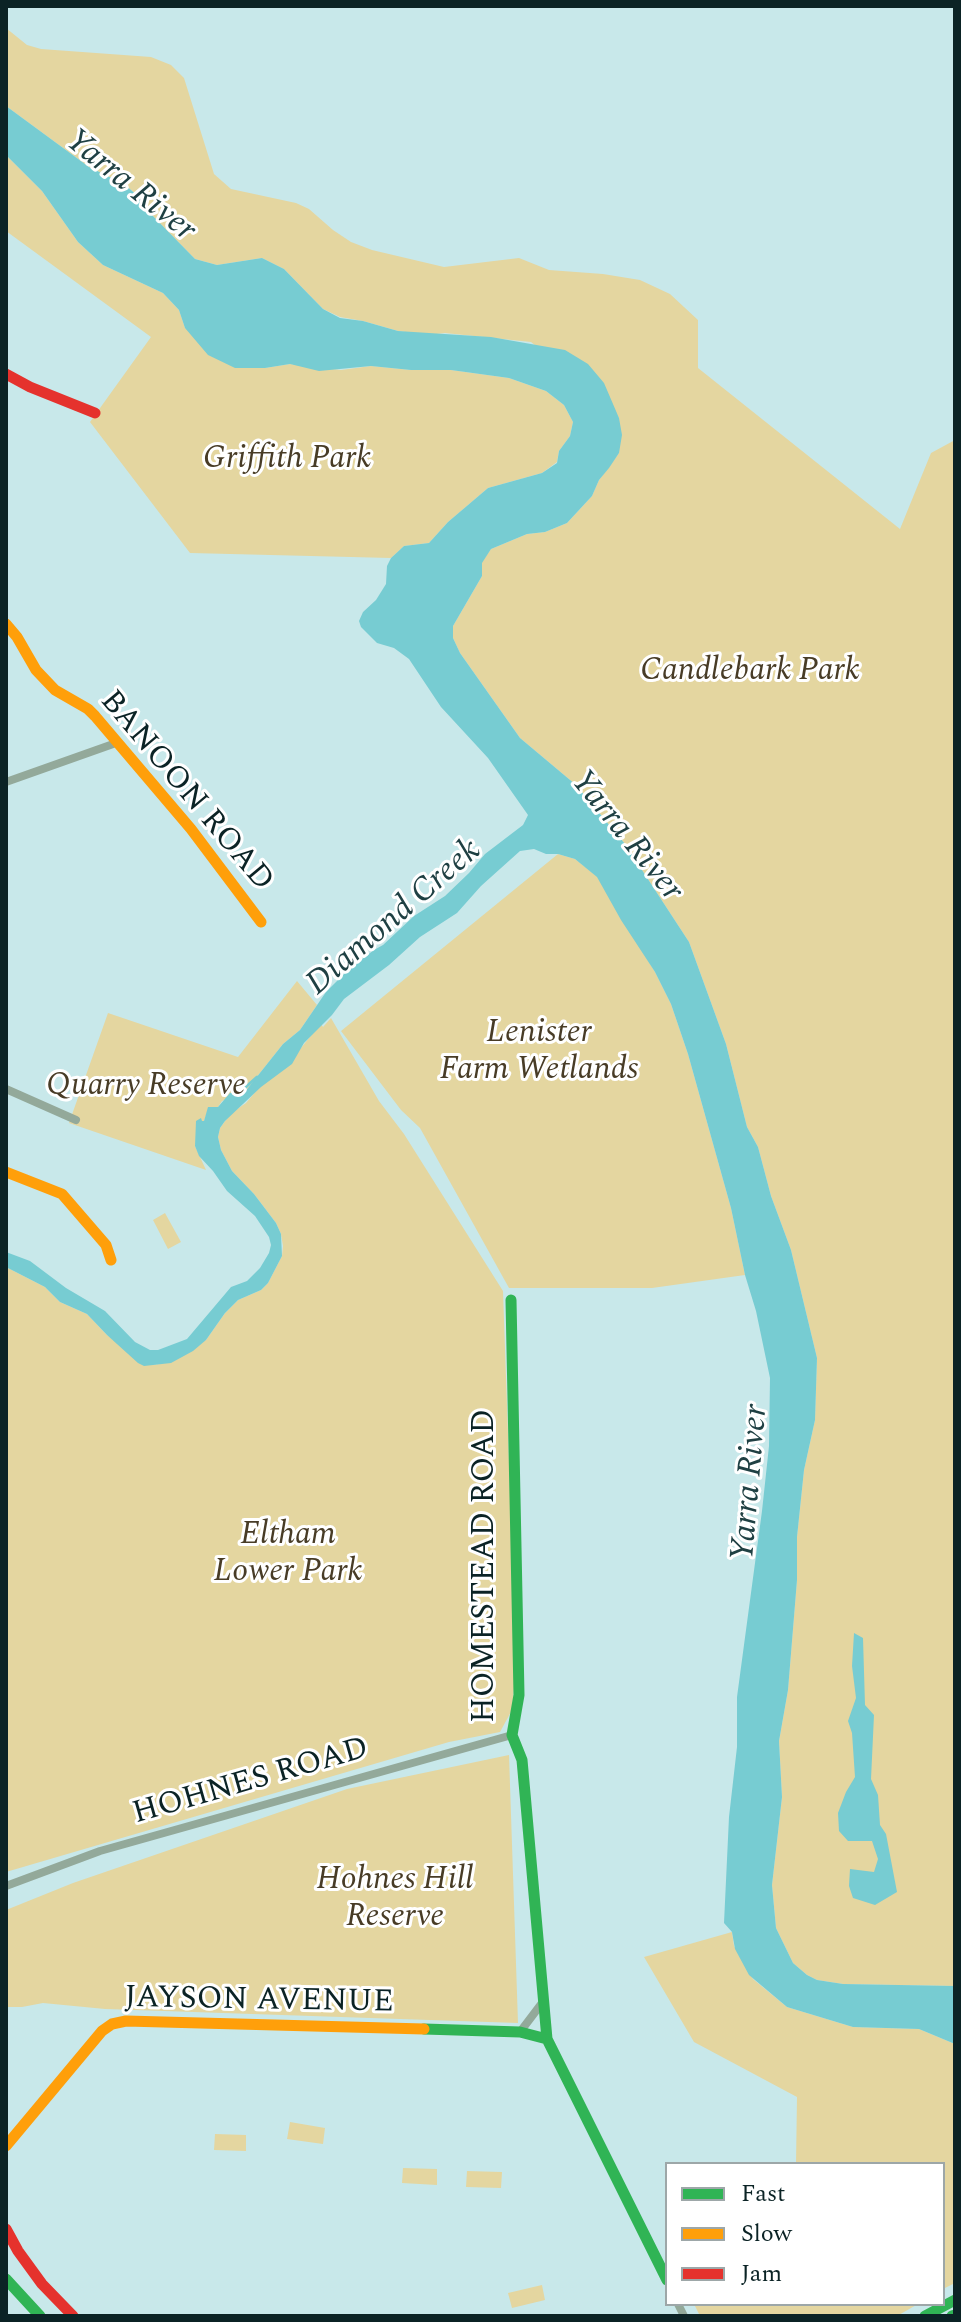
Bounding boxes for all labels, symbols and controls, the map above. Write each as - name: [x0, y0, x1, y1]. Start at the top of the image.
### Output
- water label: Yarra River: [55, 122, 203, 252]
- park label: Griffith Park: [203, 442, 371, 480]
- park label: Candlebark Park: [640, 654, 860, 692]
- street label: BANOON ROAD: [90, 684, 280, 900]
- water label: Yarra River: [560, 763, 690, 911]
- water label: Diamond Creek: [299, 832, 491, 1006]
- park label: Lenister Farm Wetlands: [440, 1016, 638, 1091]
- park label: Quarry Reserve: [46, 1069, 246, 1107]
- water label: Yarra River: [725, 1403, 779, 1563]
- street label: HOMESTEAD ROAD: [468, 1409, 506, 1723]
- park label: Eltham Lower Park: [213, 1518, 363, 1593]
- street label: HOHNES ROAD: [129, 1731, 373, 1835]
- park label: Hohnes Hill Reserve: [316, 1863, 474, 1938]
- street label: JAYSON AVENUE: [124, 1980, 394, 2024]
- legend: [665, 2162, 945, 2306]
- text: Fast: [741, 2176, 786, 2212]
- text: Slow: [741, 2216, 792, 2252]
- text: Jam: [741, 2256, 782, 2292]

